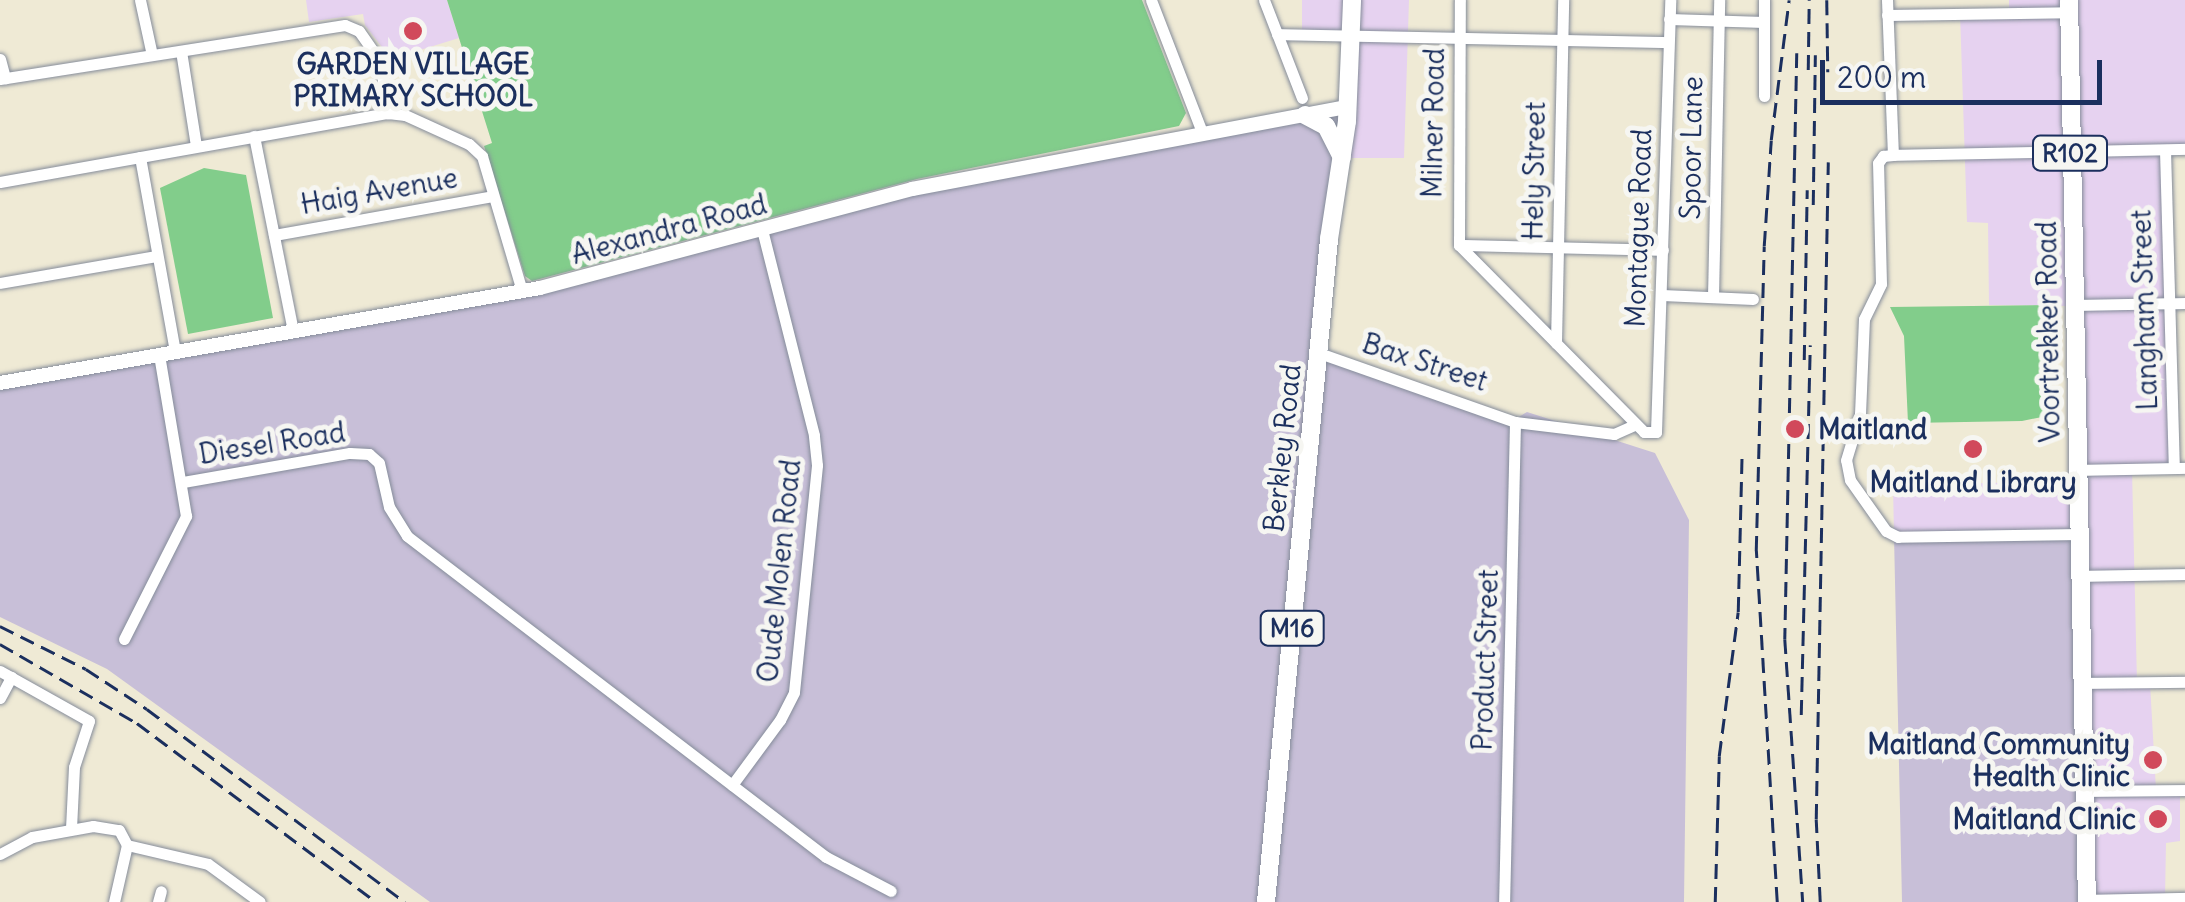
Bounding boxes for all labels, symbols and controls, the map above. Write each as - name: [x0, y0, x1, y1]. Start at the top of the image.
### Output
- marker: GARDEN VILLAGE PRIMARY SCHOOL: [402, 20, 424, 42]
- scale bar: [1825, 40, 2108, 102]
- place label: GARDEN VILLAGE PRIMARY SCHOOL: [293, 47, 533, 113]
- street label: Milner Road: [1415, 48, 1451, 198]
- text: 200 m: [1837, 58, 1926, 96]
- street label: Spoor Lane: [1673, 76, 1709, 220]
- street label: Hely Street: [1516, 101, 1552, 241]
- street label: Montague Road: [1618, 128, 1658, 328]
- road number: R102: [2030, 133, 2110, 173]
- street label: Haig Avenue: [298, 161, 460, 221]
- street label: Alexandra Road: [568, 187, 770, 271]
- street label: Langham Street: [2124, 209, 2164, 411]
- street label: Voortrekker Road: [2029, 221, 2067, 443]
- street label: Bax Street: [1358, 326, 1492, 398]
- street label: Berkley Road: [1256, 362, 1308, 534]
- place label: Maitland: [1818, 412, 1927, 446]
- street label: Diesel Road: [196, 415, 348, 471]
- marker: Maitland: [1782, 416, 1808, 442]
- marker: Maitland Library: [1962, 438, 1984, 460]
- street label: Oude Molen Road: [751, 458, 807, 684]
- place label: Maitland Library: [1869, 465, 2077, 499]
- street label: Product Street: [1465, 569, 1505, 751]
- road number: M16: [1260, 608, 1324, 648]
- place label: Maitland Community Health Clinic: [1867, 727, 2130, 793]
- marker: Maitland Community Health Clinic: [2140, 747, 2166, 773]
- place label: Maitland Clinic: [1952, 802, 2136, 836]
- marker: Maitland Clinic: [2145, 806, 2171, 832]

